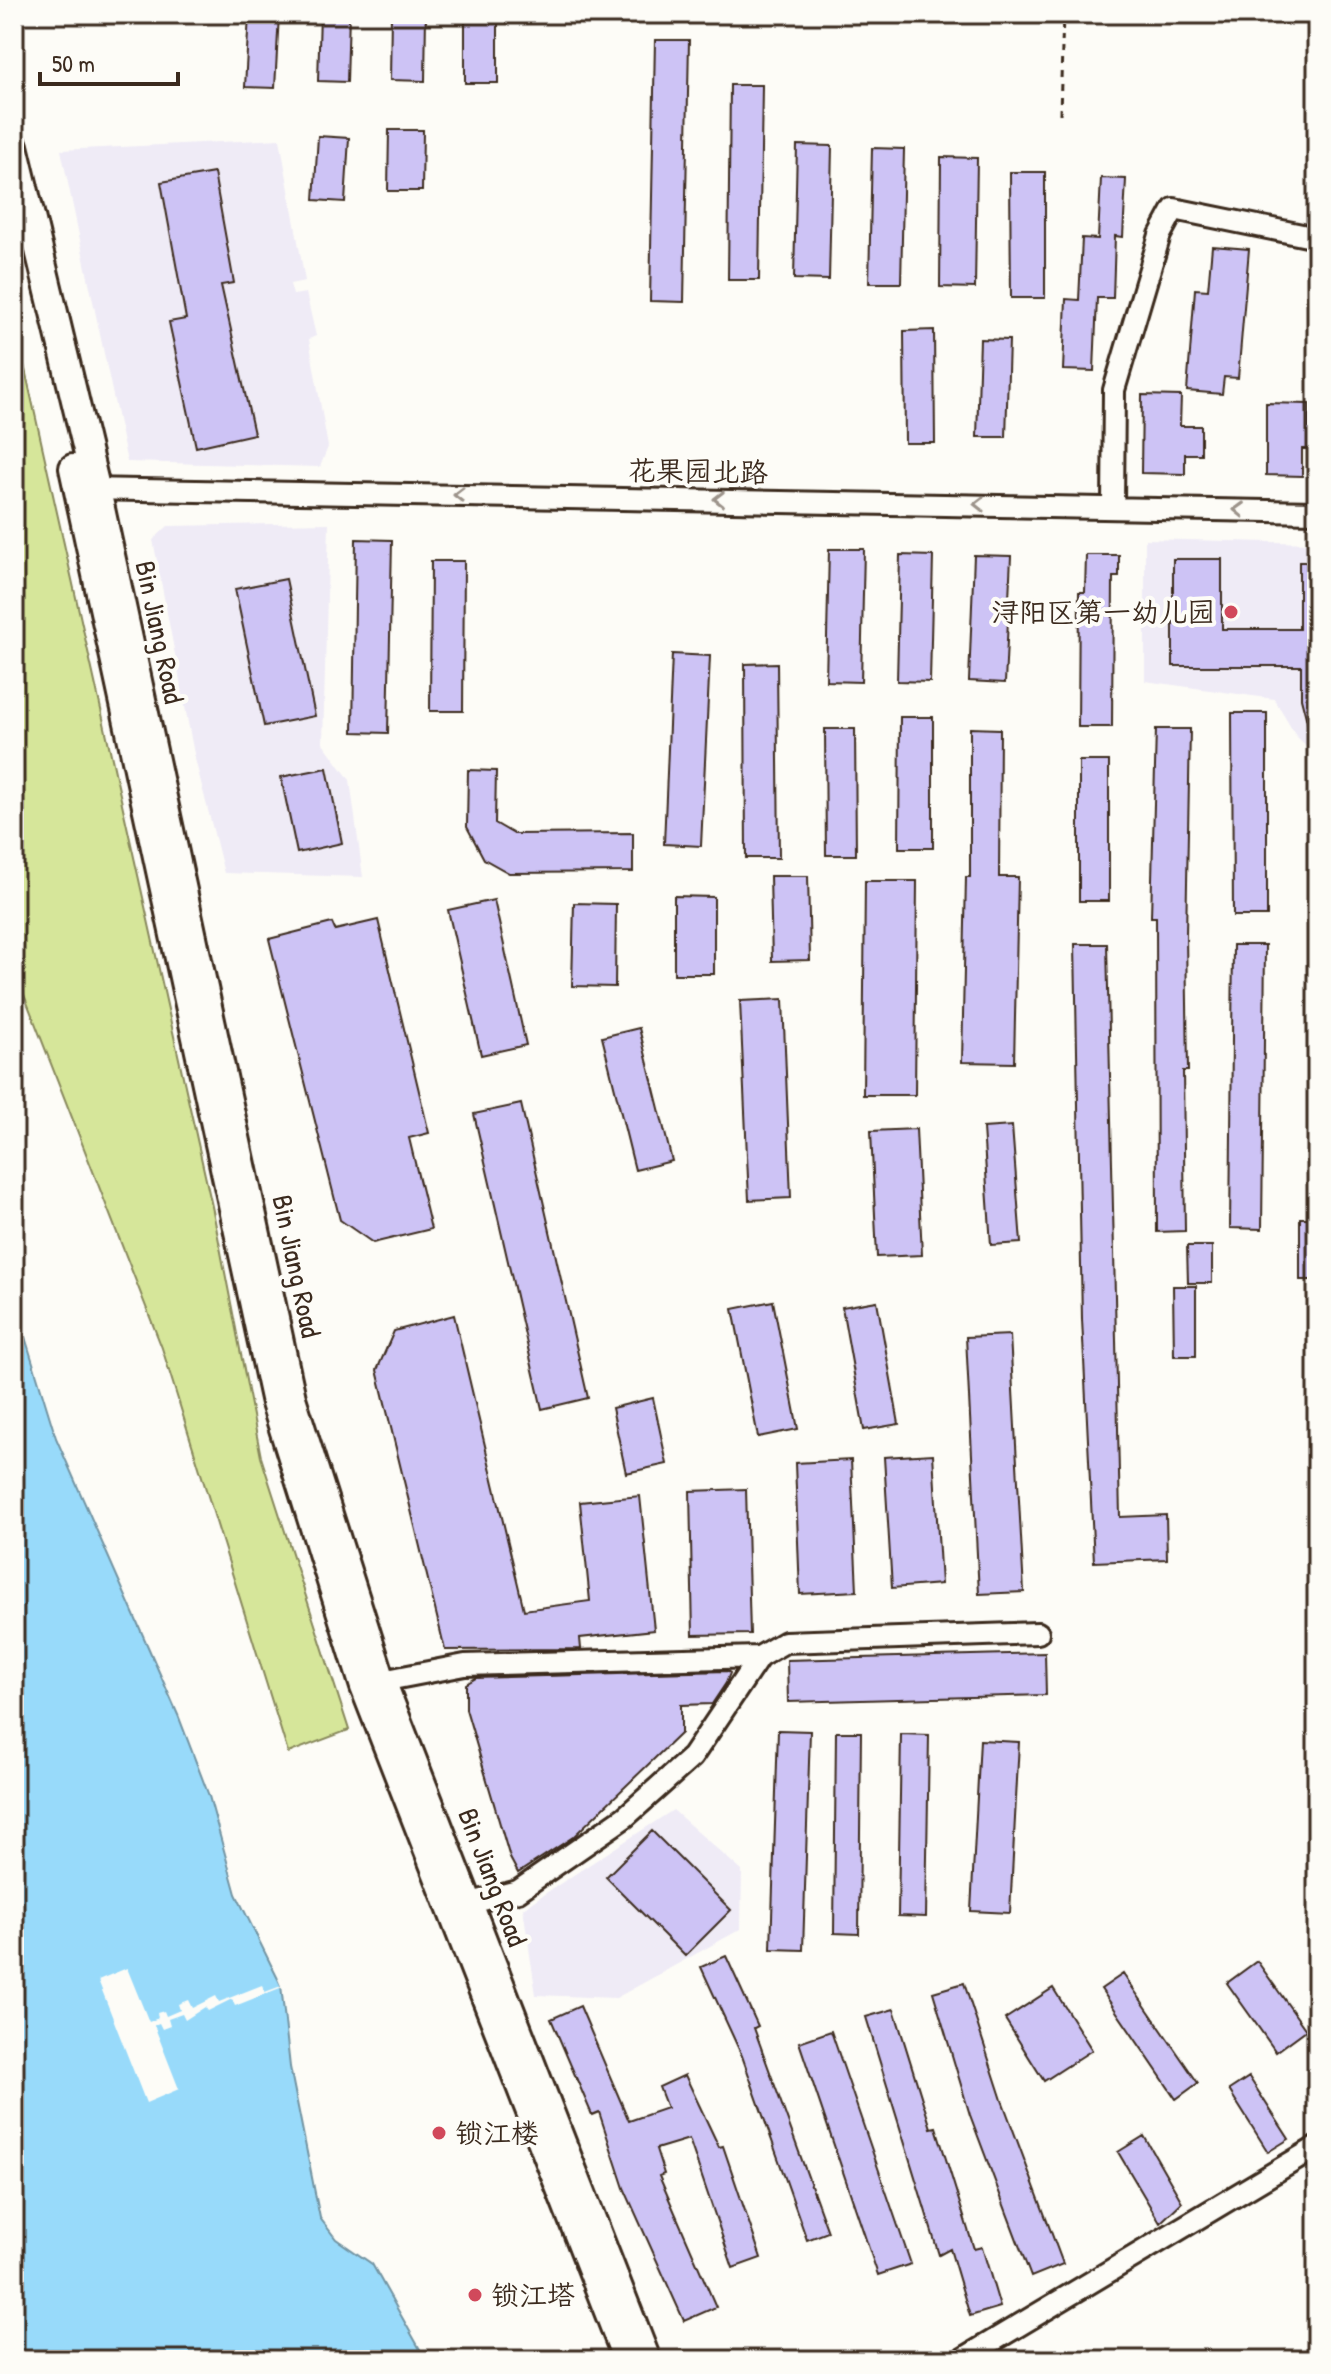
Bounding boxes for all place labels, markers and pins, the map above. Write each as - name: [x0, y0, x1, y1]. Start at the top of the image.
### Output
- place label: 浔阳区第一幼儿园: [991, 593, 1215, 631]
- marker: 浔阳区第一幼儿园: [1222, 603, 1240, 621]
- place label: 锁江楼: [455, 2114, 539, 2152]
- marker: 锁江楼: [430, 2124, 448, 2142]
- place label: 锁江塔: [491, 2276, 575, 2314]
- marker: 锁江塔: [466, 2286, 484, 2304]

